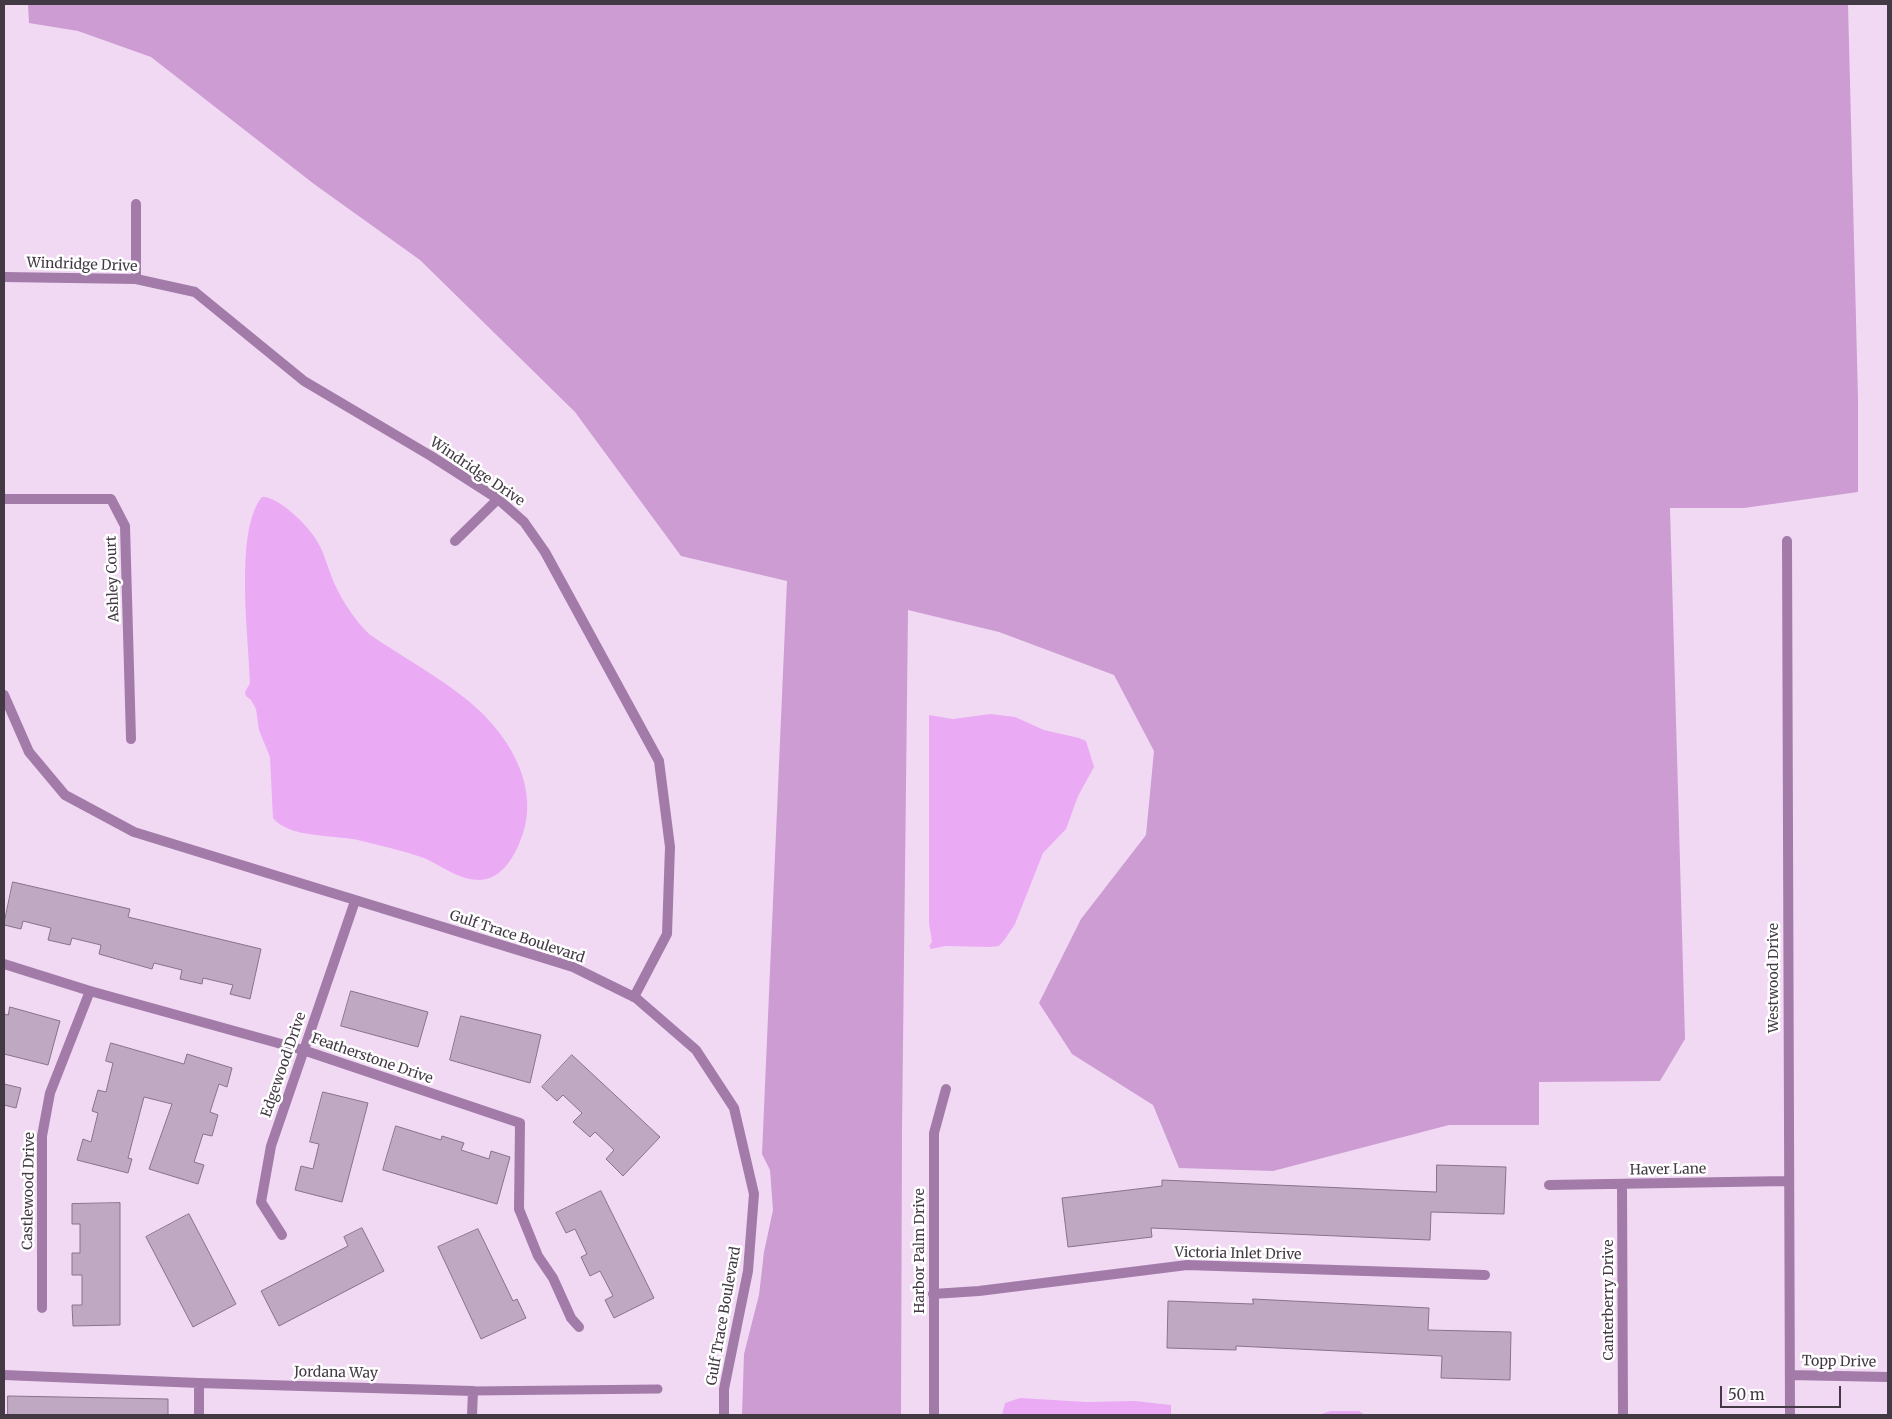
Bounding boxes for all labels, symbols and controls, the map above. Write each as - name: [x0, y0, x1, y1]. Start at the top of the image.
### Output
- street label: Windridge Drive: [26, 255, 138, 275]
- street label: Windridge Drive: [426, 434, 528, 510]
- street label: Ashley Court: [103, 535, 123, 623]
- street label: Gulf Trace Boulevard: [447, 907, 587, 967]
- street label: Westwood Drive: [1766, 923, 1782, 1033]
- street label: Edgewood Drive: [258, 1010, 310, 1120]
- street label: Featherstone Drive: [309, 1030, 435, 1088]
- street label: Castlewood Drive: [20, 1132, 38, 1250]
- street label: Haver Lane: [1630, 1161, 1706, 1179]
- street label: Harbor Palm Drive: [912, 1188, 928, 1314]
- street label: Canterberry Drive: [1601, 1239, 1617, 1361]
- street label: Victoria Inlet Drive: [1174, 1244, 1302, 1264]
- street label: Gulf Trace Boulevard: [704, 1245, 744, 1387]
- street label: Topp Drive: [1802, 1353, 1876, 1371]
- street label: Jordana Way: [294, 1364, 378, 1382]
- scale bar: [1722, 1376, 1843, 1408]
- text: 50 m: [1728, 1385, 1765, 1404]

